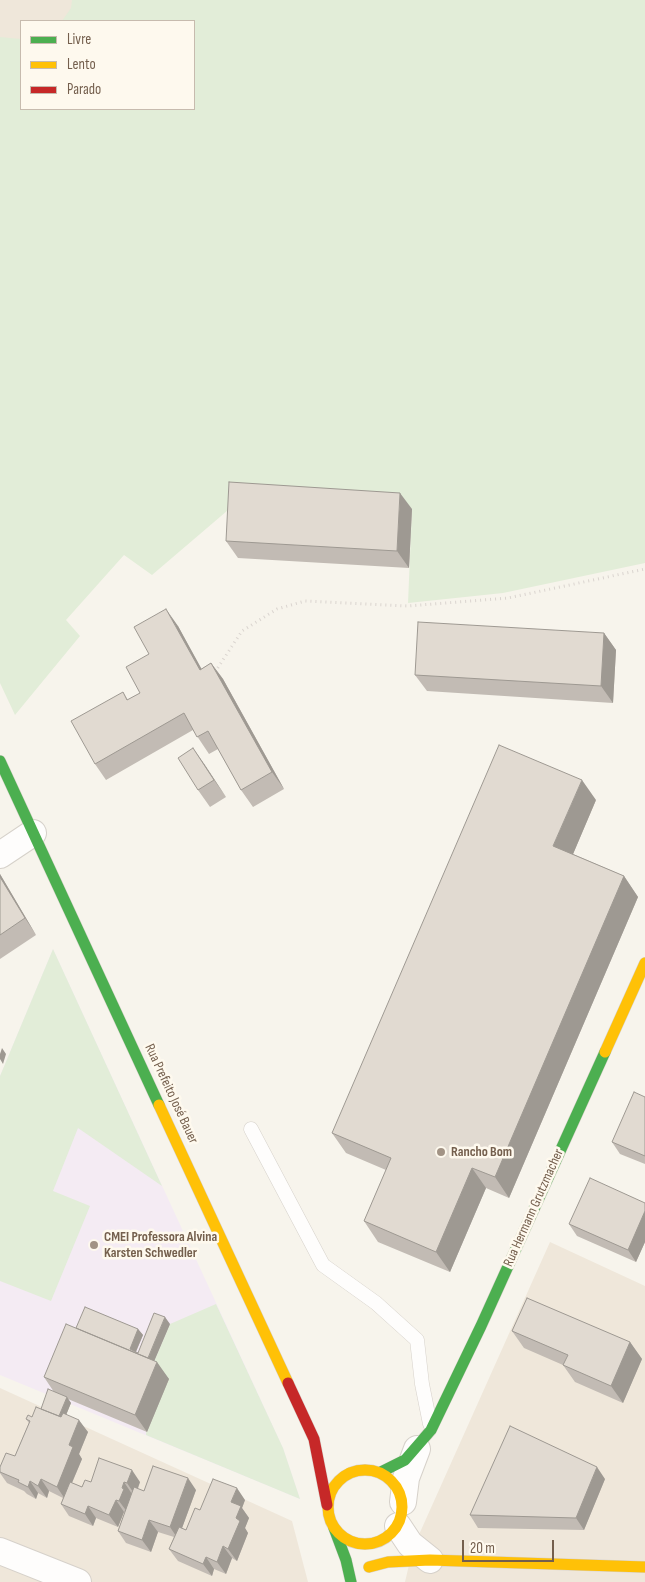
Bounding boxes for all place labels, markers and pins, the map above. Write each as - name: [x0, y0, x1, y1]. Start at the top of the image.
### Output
- place label: Rancho Bom: [451, 1144, 512, 1160]
- marker: Rancho Bom: [435, 1146, 447, 1158]
- place label: CMEI Professora Alvina Karsten Schwedler: [104, 1229, 217, 1262]
- marker: CMEI Professora Alvina Karsten Schwedler: [88, 1239, 100, 1251]

